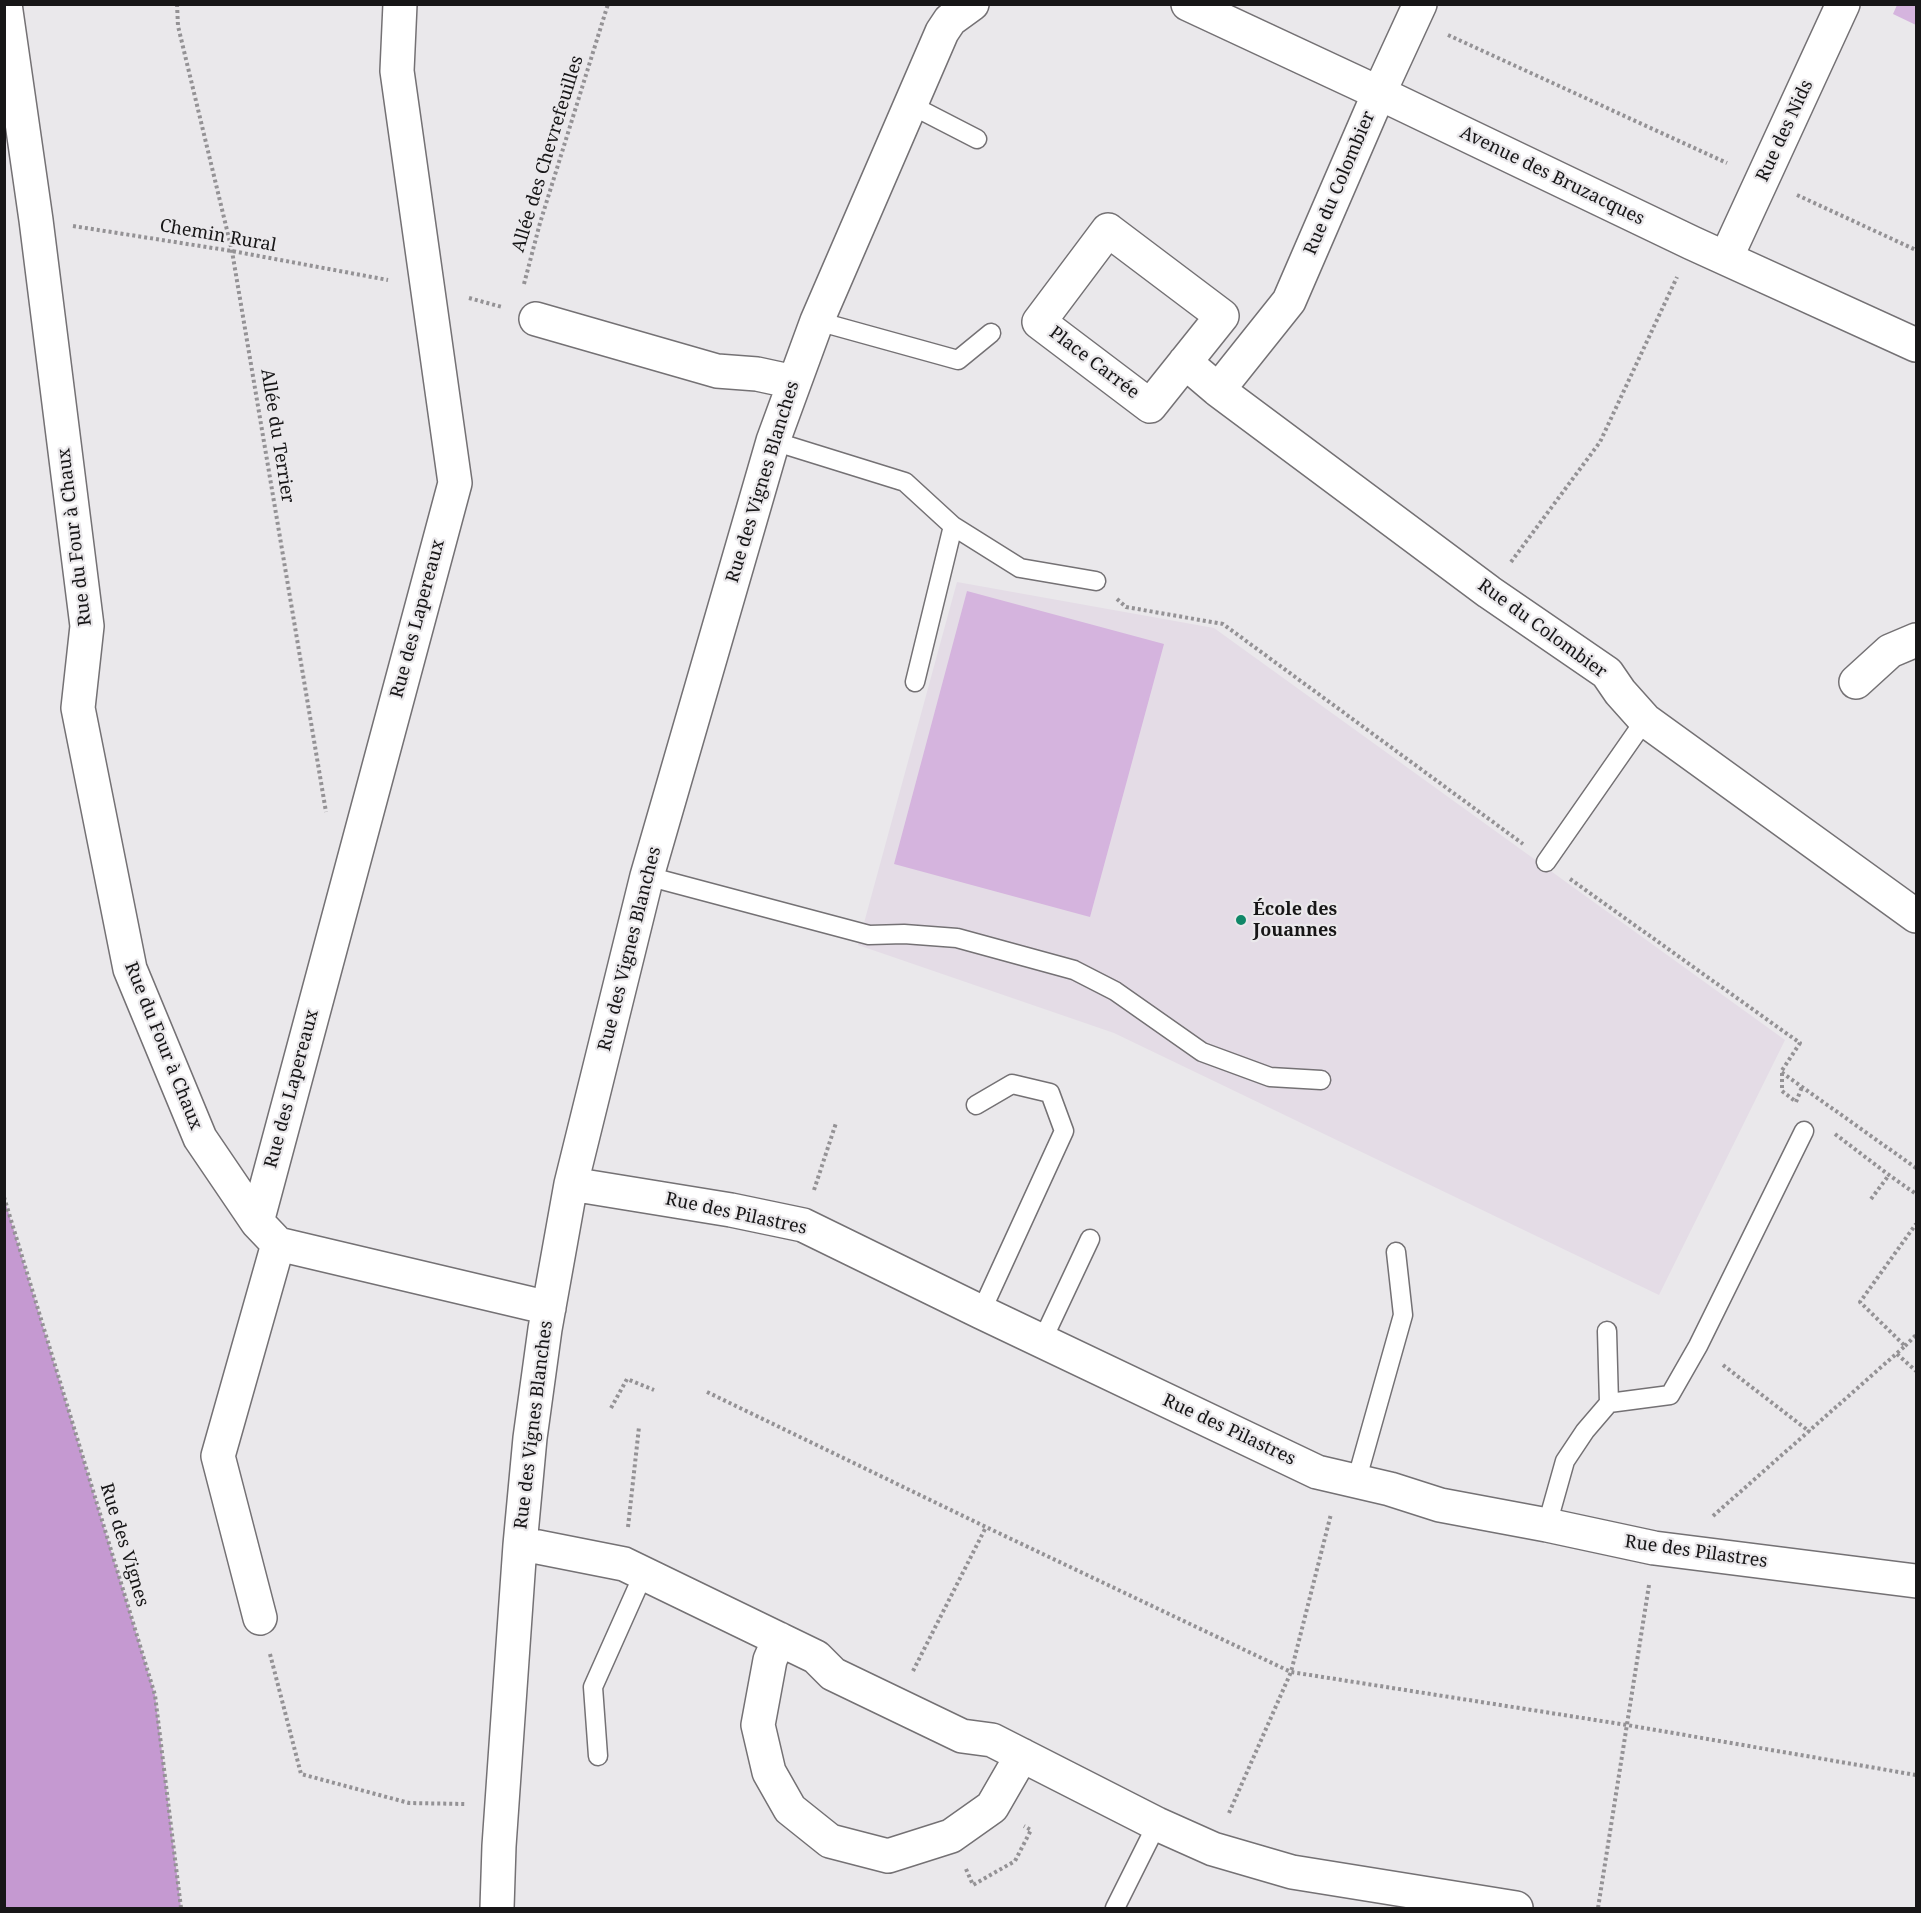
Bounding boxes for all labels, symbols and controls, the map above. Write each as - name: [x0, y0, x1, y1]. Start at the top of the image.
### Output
- street label: Allée des Chevrefeuilles: [508, 53, 588, 255]
- street label: Rue des Nids: [1752, 77, 1818, 185]
- street label: Rue du Colombier: [1300, 108, 1380, 258]
- street label: Avenue des Bruzacques: [1456, 122, 1648, 230]
- street label: Chemin Rural: [158, 215, 278, 257]
- street label: Place Carrée: [1045, 322, 1143, 404]
- street label: Allée du Terrier: [256, 367, 298, 505]
- street label: Rue des Vignes Blanches: [722, 379, 804, 585]
- street label: Rue du Four à Chaux: [53, 447, 97, 627]
- street label: Rue des Lapereaux: [386, 537, 450, 701]
- street label: Rue du Colombier: [1473, 575, 1611, 683]
- street label: Rue des Vignes Blanches: [594, 845, 666, 1053]
- place label: École des Jouannes: [1253, 899, 1337, 942]
- marker: École des Jouannes: [1234, 913, 1248, 927]
- street label: Rue du Four à Chaux: [119, 959, 207, 1133]
- street label: Rue des Lapereaux: [260, 1007, 324, 1171]
- street label: Rue des Pilastres: [663, 1188, 809, 1240]
- street label: Rue des Vignes Blanches: [510, 1320, 558, 1530]
- street label: Rue des Pilastres: [1159, 1390, 1299, 1470]
- street label: Rue des Vignes: [95, 1481, 153, 1609]
- street label: Rue des Pilastres: [1623, 1531, 1769, 1573]

